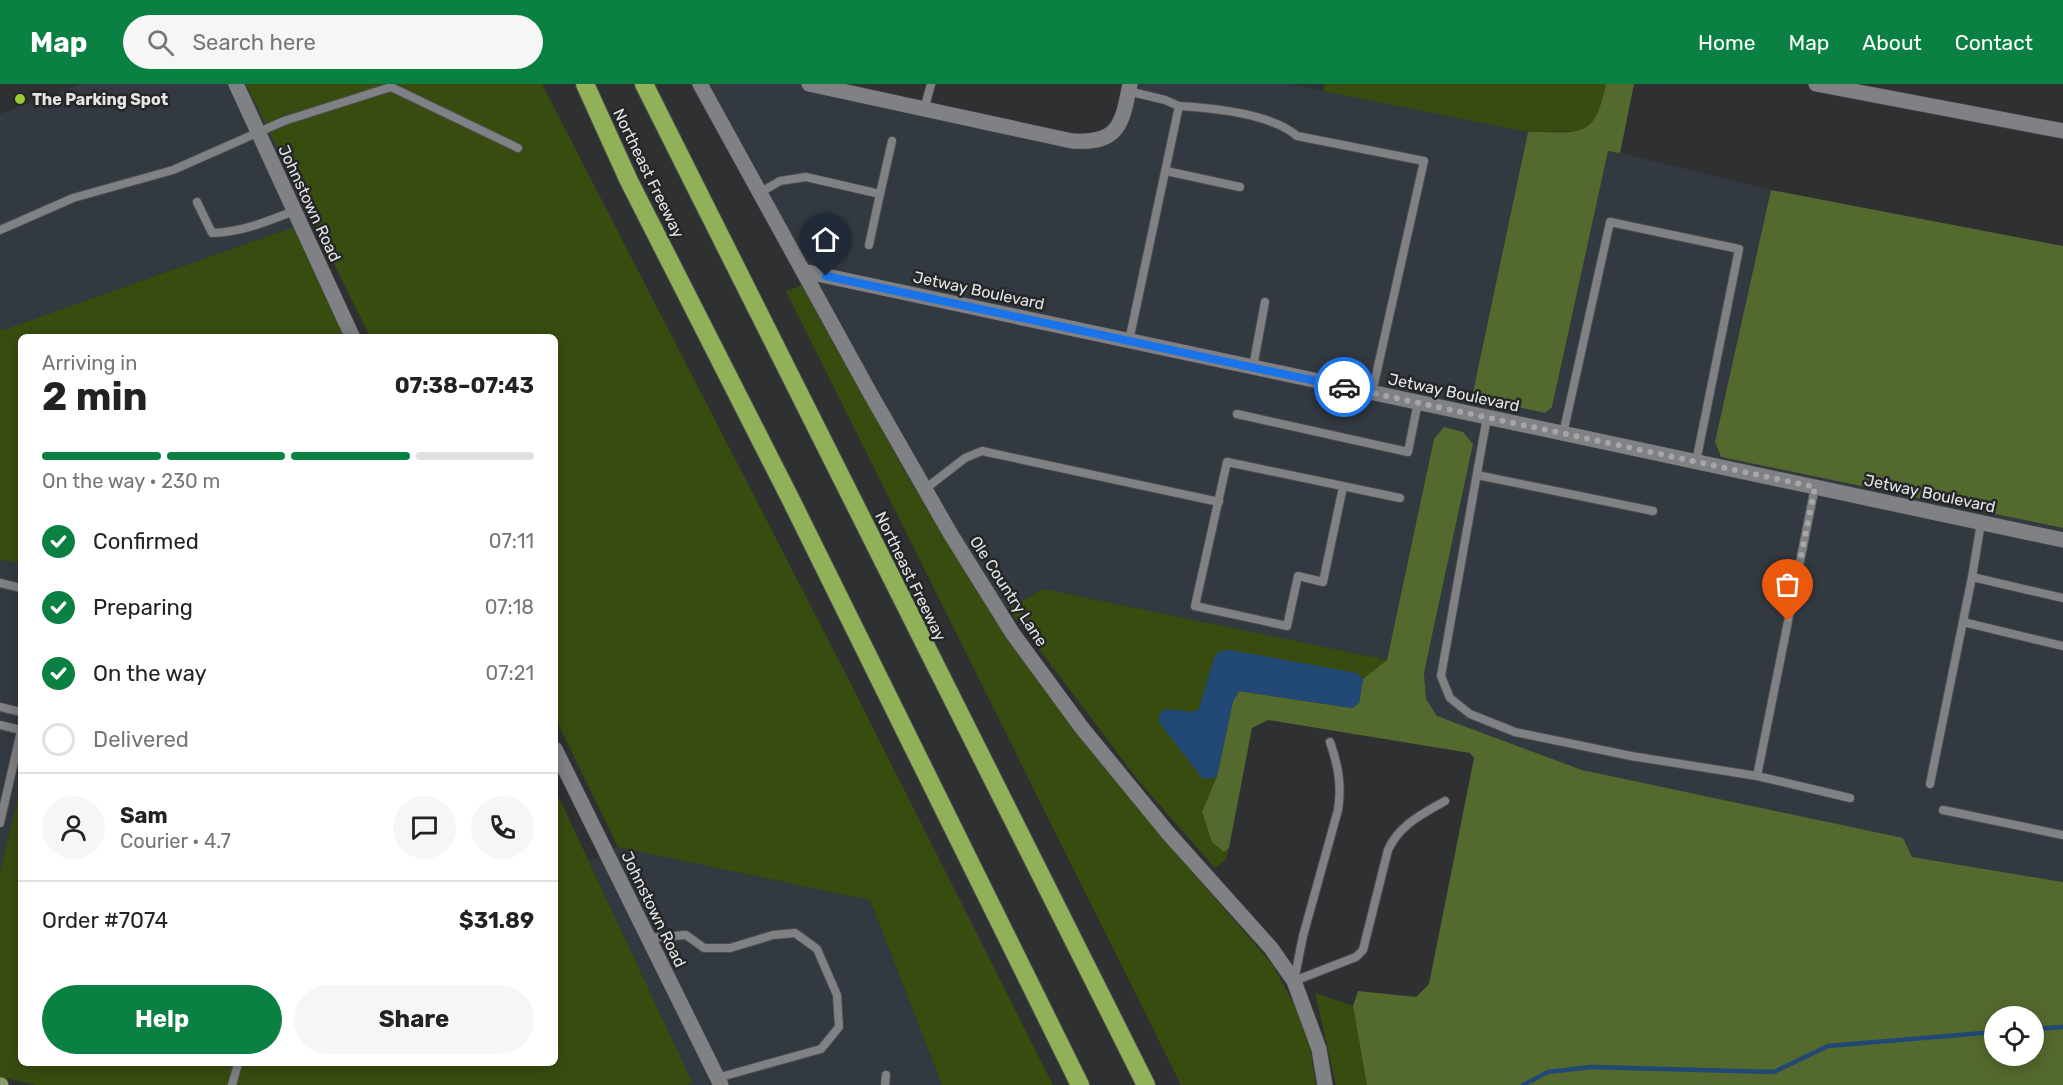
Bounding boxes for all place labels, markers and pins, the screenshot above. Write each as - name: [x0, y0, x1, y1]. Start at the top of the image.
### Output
- place label: The Parking Spot: [32, 90, 169, 109]
- marker: The Parking Spot: [13, 92, 27, 106]
- pin: [800, 214, 851, 276]
- pin: [1762, 559, 1813, 621]

